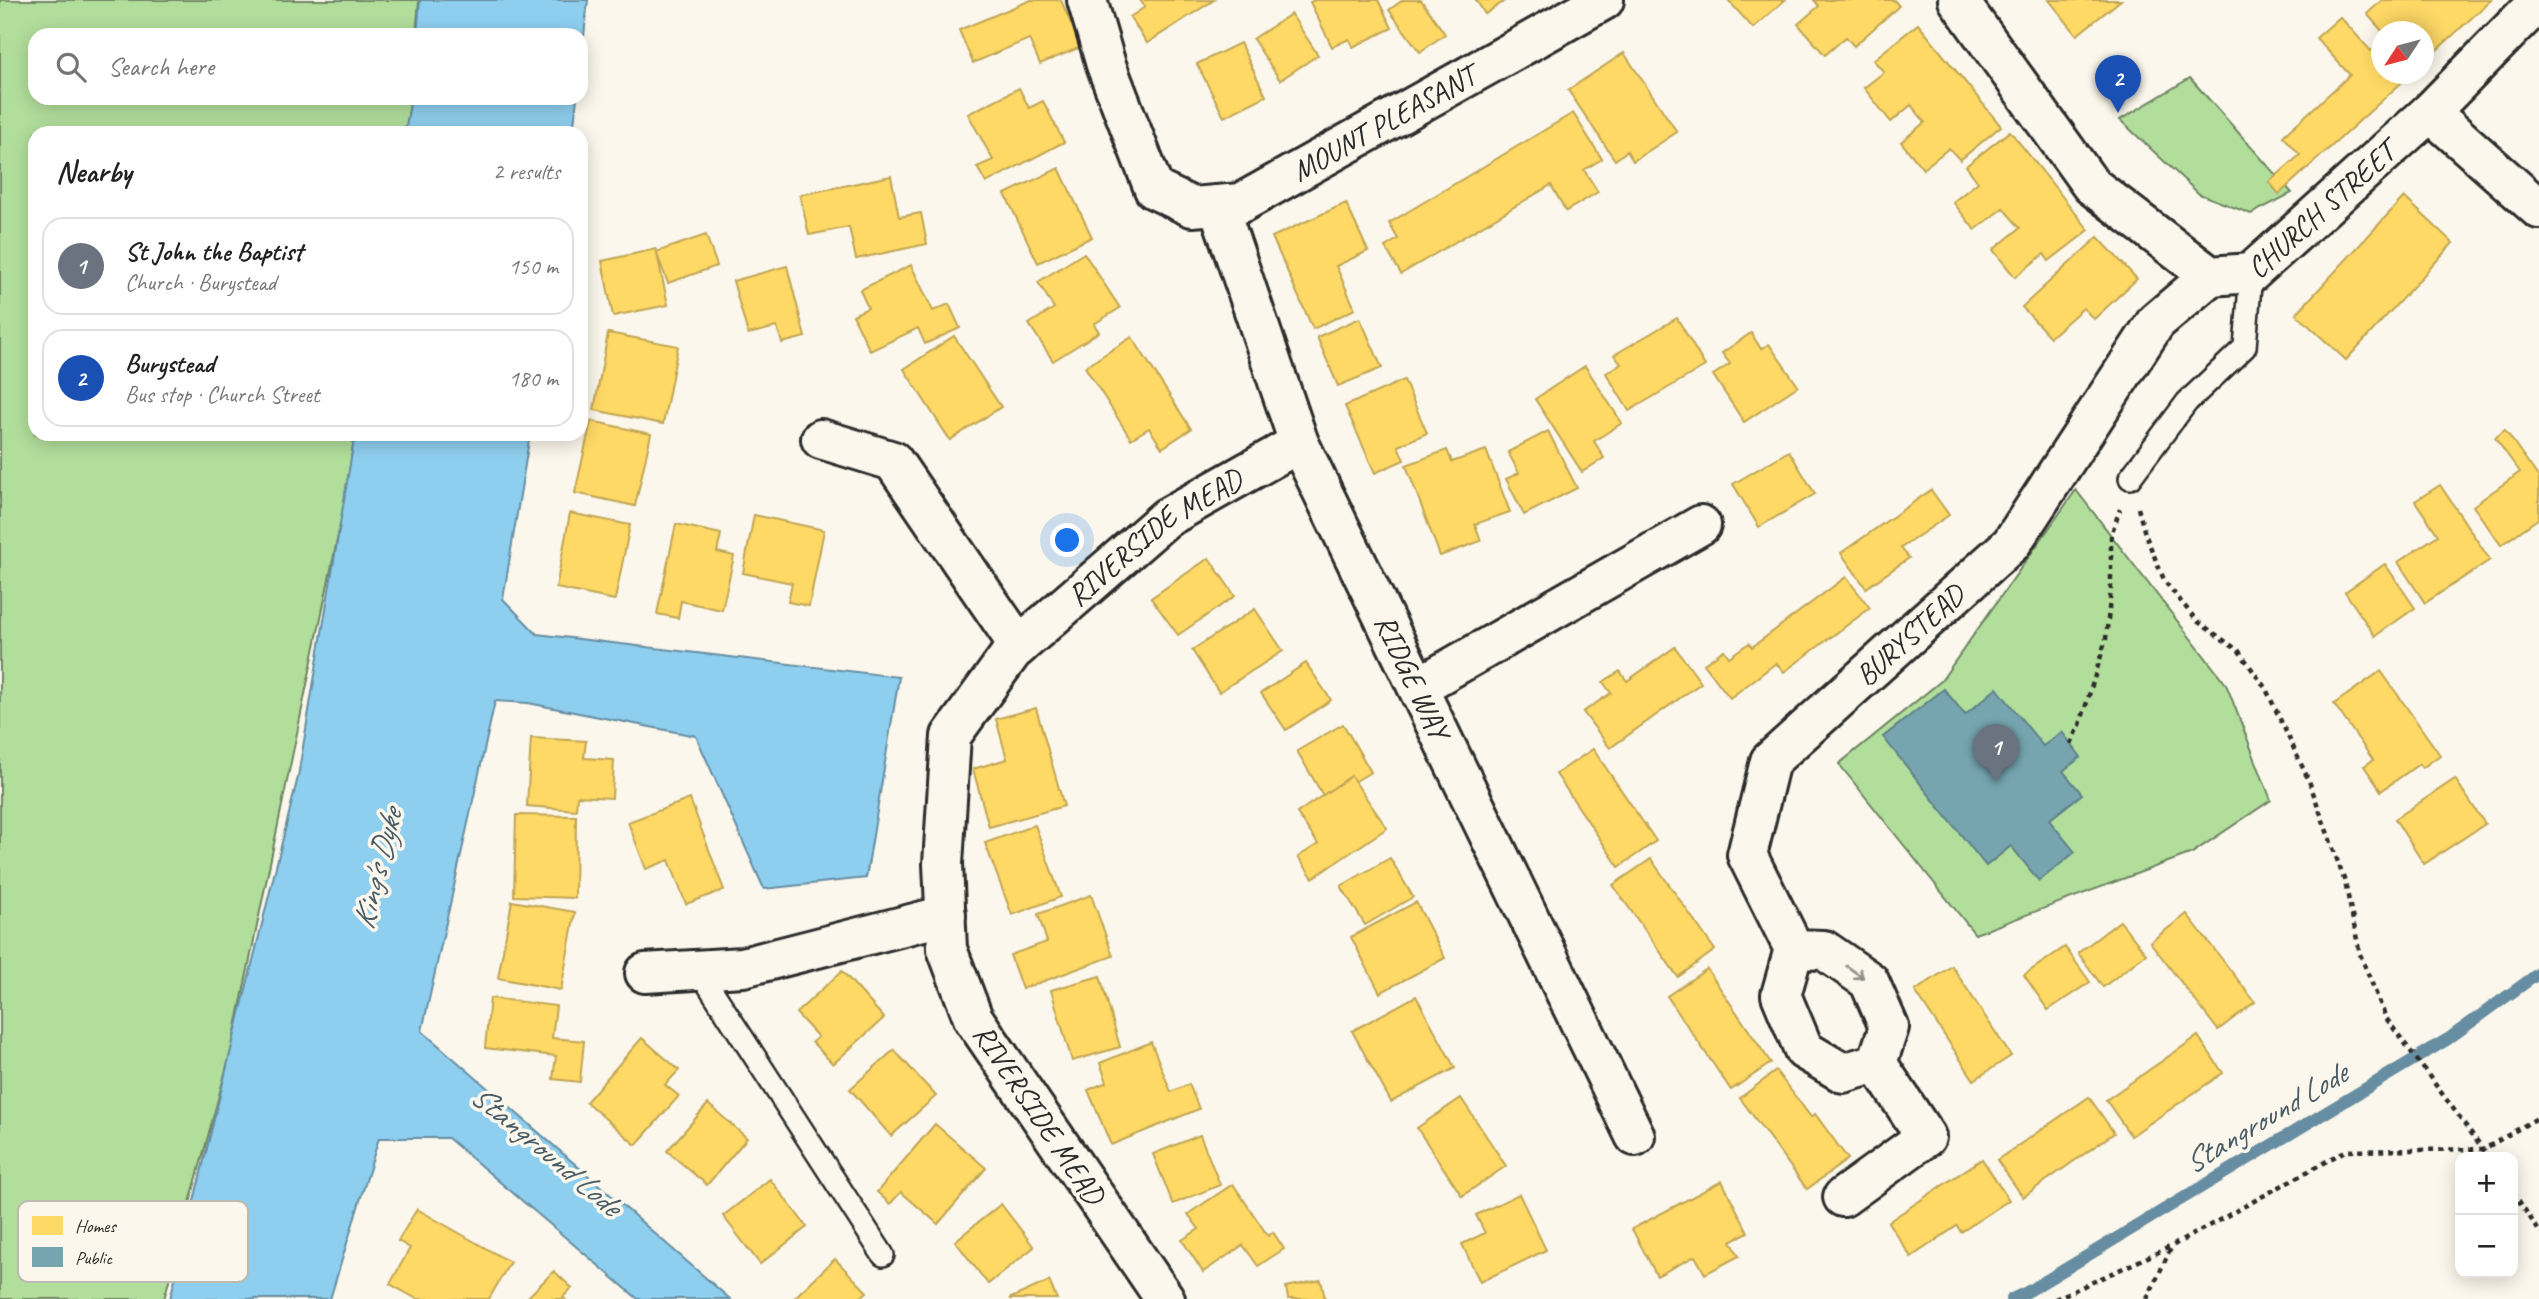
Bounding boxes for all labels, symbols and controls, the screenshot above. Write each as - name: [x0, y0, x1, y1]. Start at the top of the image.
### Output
- north arrow: [2371, 21, 2434, 84]
- search box: [28, 28, 588, 105]
- icon: search: [52, 48, 90, 86]
- text: Search here: [108, 50, 214, 83]
- street label: MOUNT PLEASANT: [1285, 53, 1488, 190]
- pin: 2: [2095, 55, 2141, 113]
- street label: CHURCH STREET: [2239, 129, 2409, 287]
- text: Nearby: [56, 153, 132, 191]
- text: 2 results: [493, 157, 560, 186]
- text: St John the Baptist: [125, 235, 303, 268]
- text: 1: [76, 252, 86, 281]
- text: 150 m: [509, 252, 558, 281]
- text: Church · Burystead: [125, 268, 276, 297]
- text: Burystead: [125, 347, 214, 380]
- text: 2: [76, 364, 86, 393]
- text: 180 m: [509, 364, 558, 393]
- text: Bus stop · Church Street: [125, 380, 319, 409]
- street label: RIVERSIDE MEAD: [1059, 459, 1251, 614]
- your location: [1050, 523, 1084, 557]
- street label: BURYSTEAD: [1847, 574, 1974, 694]
- street label: RIDGE WAY: [1366, 608, 1461, 749]
- pin: 1: [1973, 724, 2019, 782]
- water label: King's Dyke: [342, 800, 413, 933]
- one-way arrow: [1845, 965, 1864, 979]
- street label: RIVERSIDE MEAD: [965, 1017, 1115, 1213]
- water label: Stanground Lode: [2176, 1051, 2358, 1183]
- water label: Stanground Lode: [462, 1075, 633, 1228]
- map controls: [2455, 1152, 2518, 1278]
- button: +: [2455, 1152, 2518, 1215]
- legend: [18, 1201, 248, 1282]
- text: Homes: [75, 1214, 117, 1238]
- button: −: [2455, 1215, 2518, 1278]
- text: Public: [75, 1246, 113, 1270]

